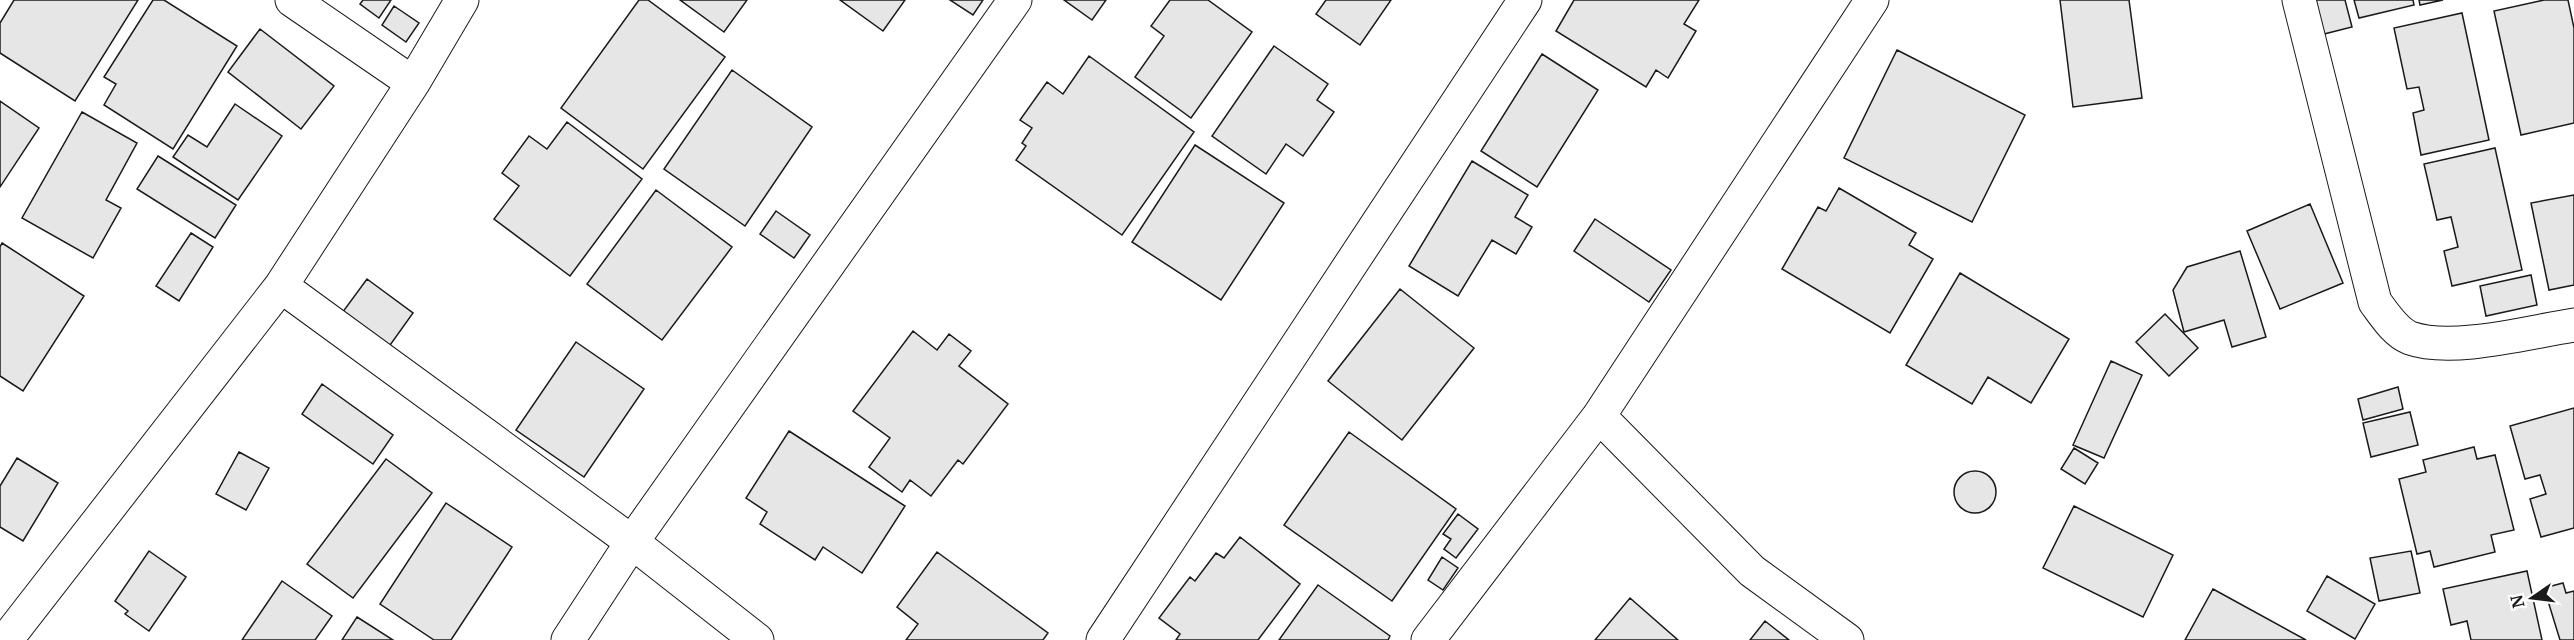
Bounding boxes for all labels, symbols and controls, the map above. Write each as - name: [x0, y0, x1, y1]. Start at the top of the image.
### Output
- north arrow: [2502, 568, 2562, 628]
- text: N: [2506, 593, 2529, 610]

